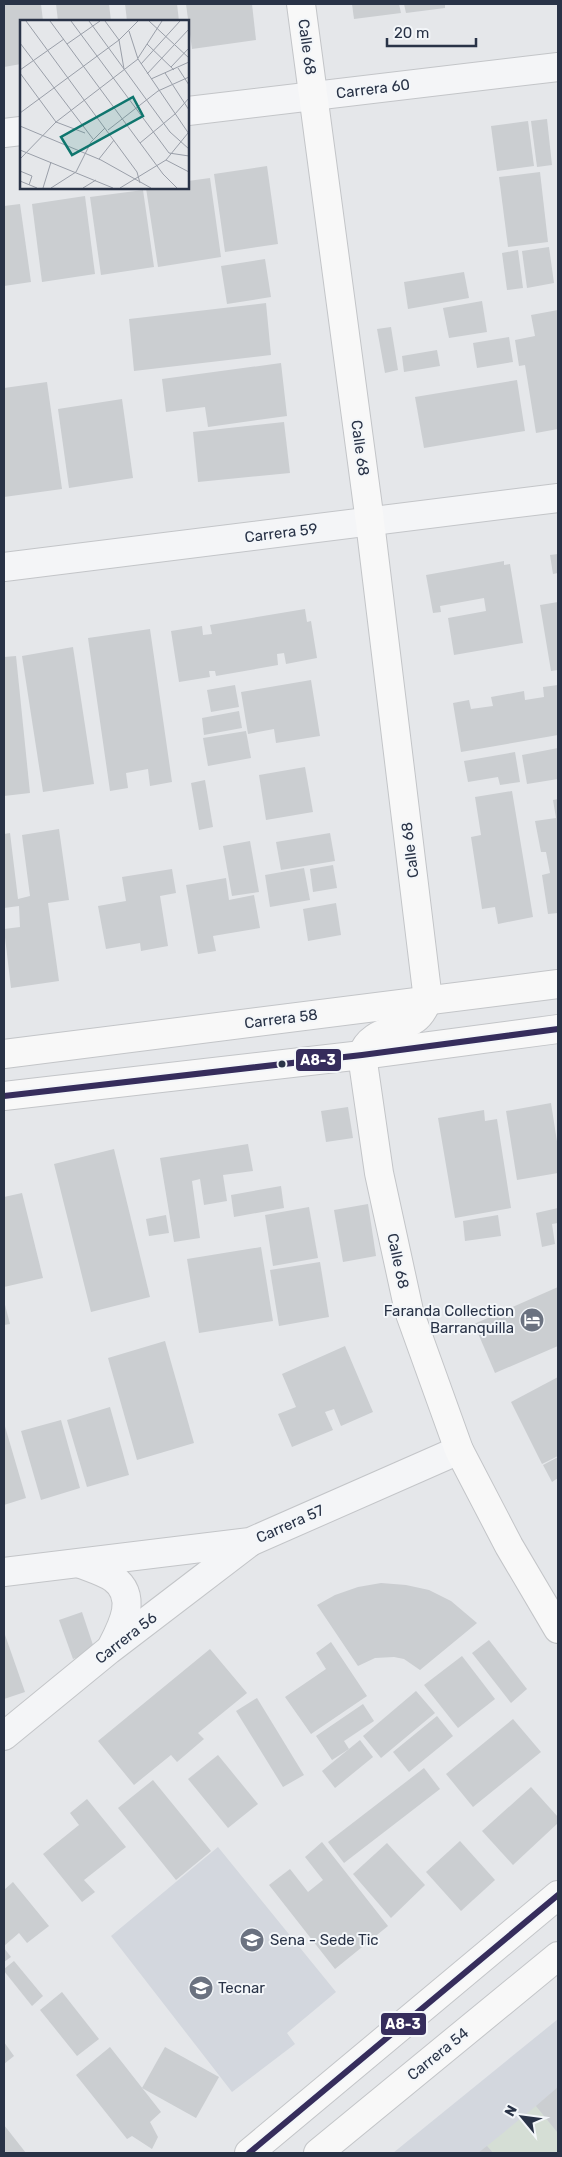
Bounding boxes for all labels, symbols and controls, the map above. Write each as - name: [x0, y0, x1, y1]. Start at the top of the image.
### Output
- scale bar: [387, 15, 476, 47]
- street label: Calle 68: [294, 18, 320, 76]
- inset map: [20, 20, 189, 189]
- text: 20 m: [394, 24, 429, 42]
- street label: Carrera 60: [335, 76, 411, 102]
- street label: Calle 68: [347, 419, 373, 477]
- street label: Carrera 59: [244, 520, 319, 546]
- street label: Calle 68: [398, 821, 422, 879]
- street label: Carrera 58: [243, 1006, 319, 1032]
- line badge: A8-3: [295, 1048, 342, 1072]
- text: A8-3: [300, 1052, 336, 1069]
- unlabelled marker: [277, 1059, 287, 1069]
- street label: Calle 68: [383, 1232, 413, 1290]
- place label: Faranda Collection Barranquilla: [384, 1302, 514, 1337]
- hotel icon: Faranda Collection Barranquilla: [519, 1307, 545, 1333]
- street label: Carrera 57: [253, 1501, 327, 1547]
- street label: Carrera 56: [92, 1608, 160, 1668]
- school or university icon: Sena - Sede Tic: [239, 1927, 265, 1953]
- place label: Sena - Sede Tic: [270, 1931, 379, 1949]
- school or university icon: Tecnar: [188, 1975, 214, 2001]
- place label: Tecnar: [218, 1979, 265, 1997]
- line badge: A8-3: [380, 2012, 427, 2036]
- text: A8-3: [385, 2016, 421, 2033]
- street label: Carrera 54: [404, 2024, 472, 2084]
- north arrow: [497, 2092, 547, 2142]
- text: N: [501, 2102, 521, 2119]

